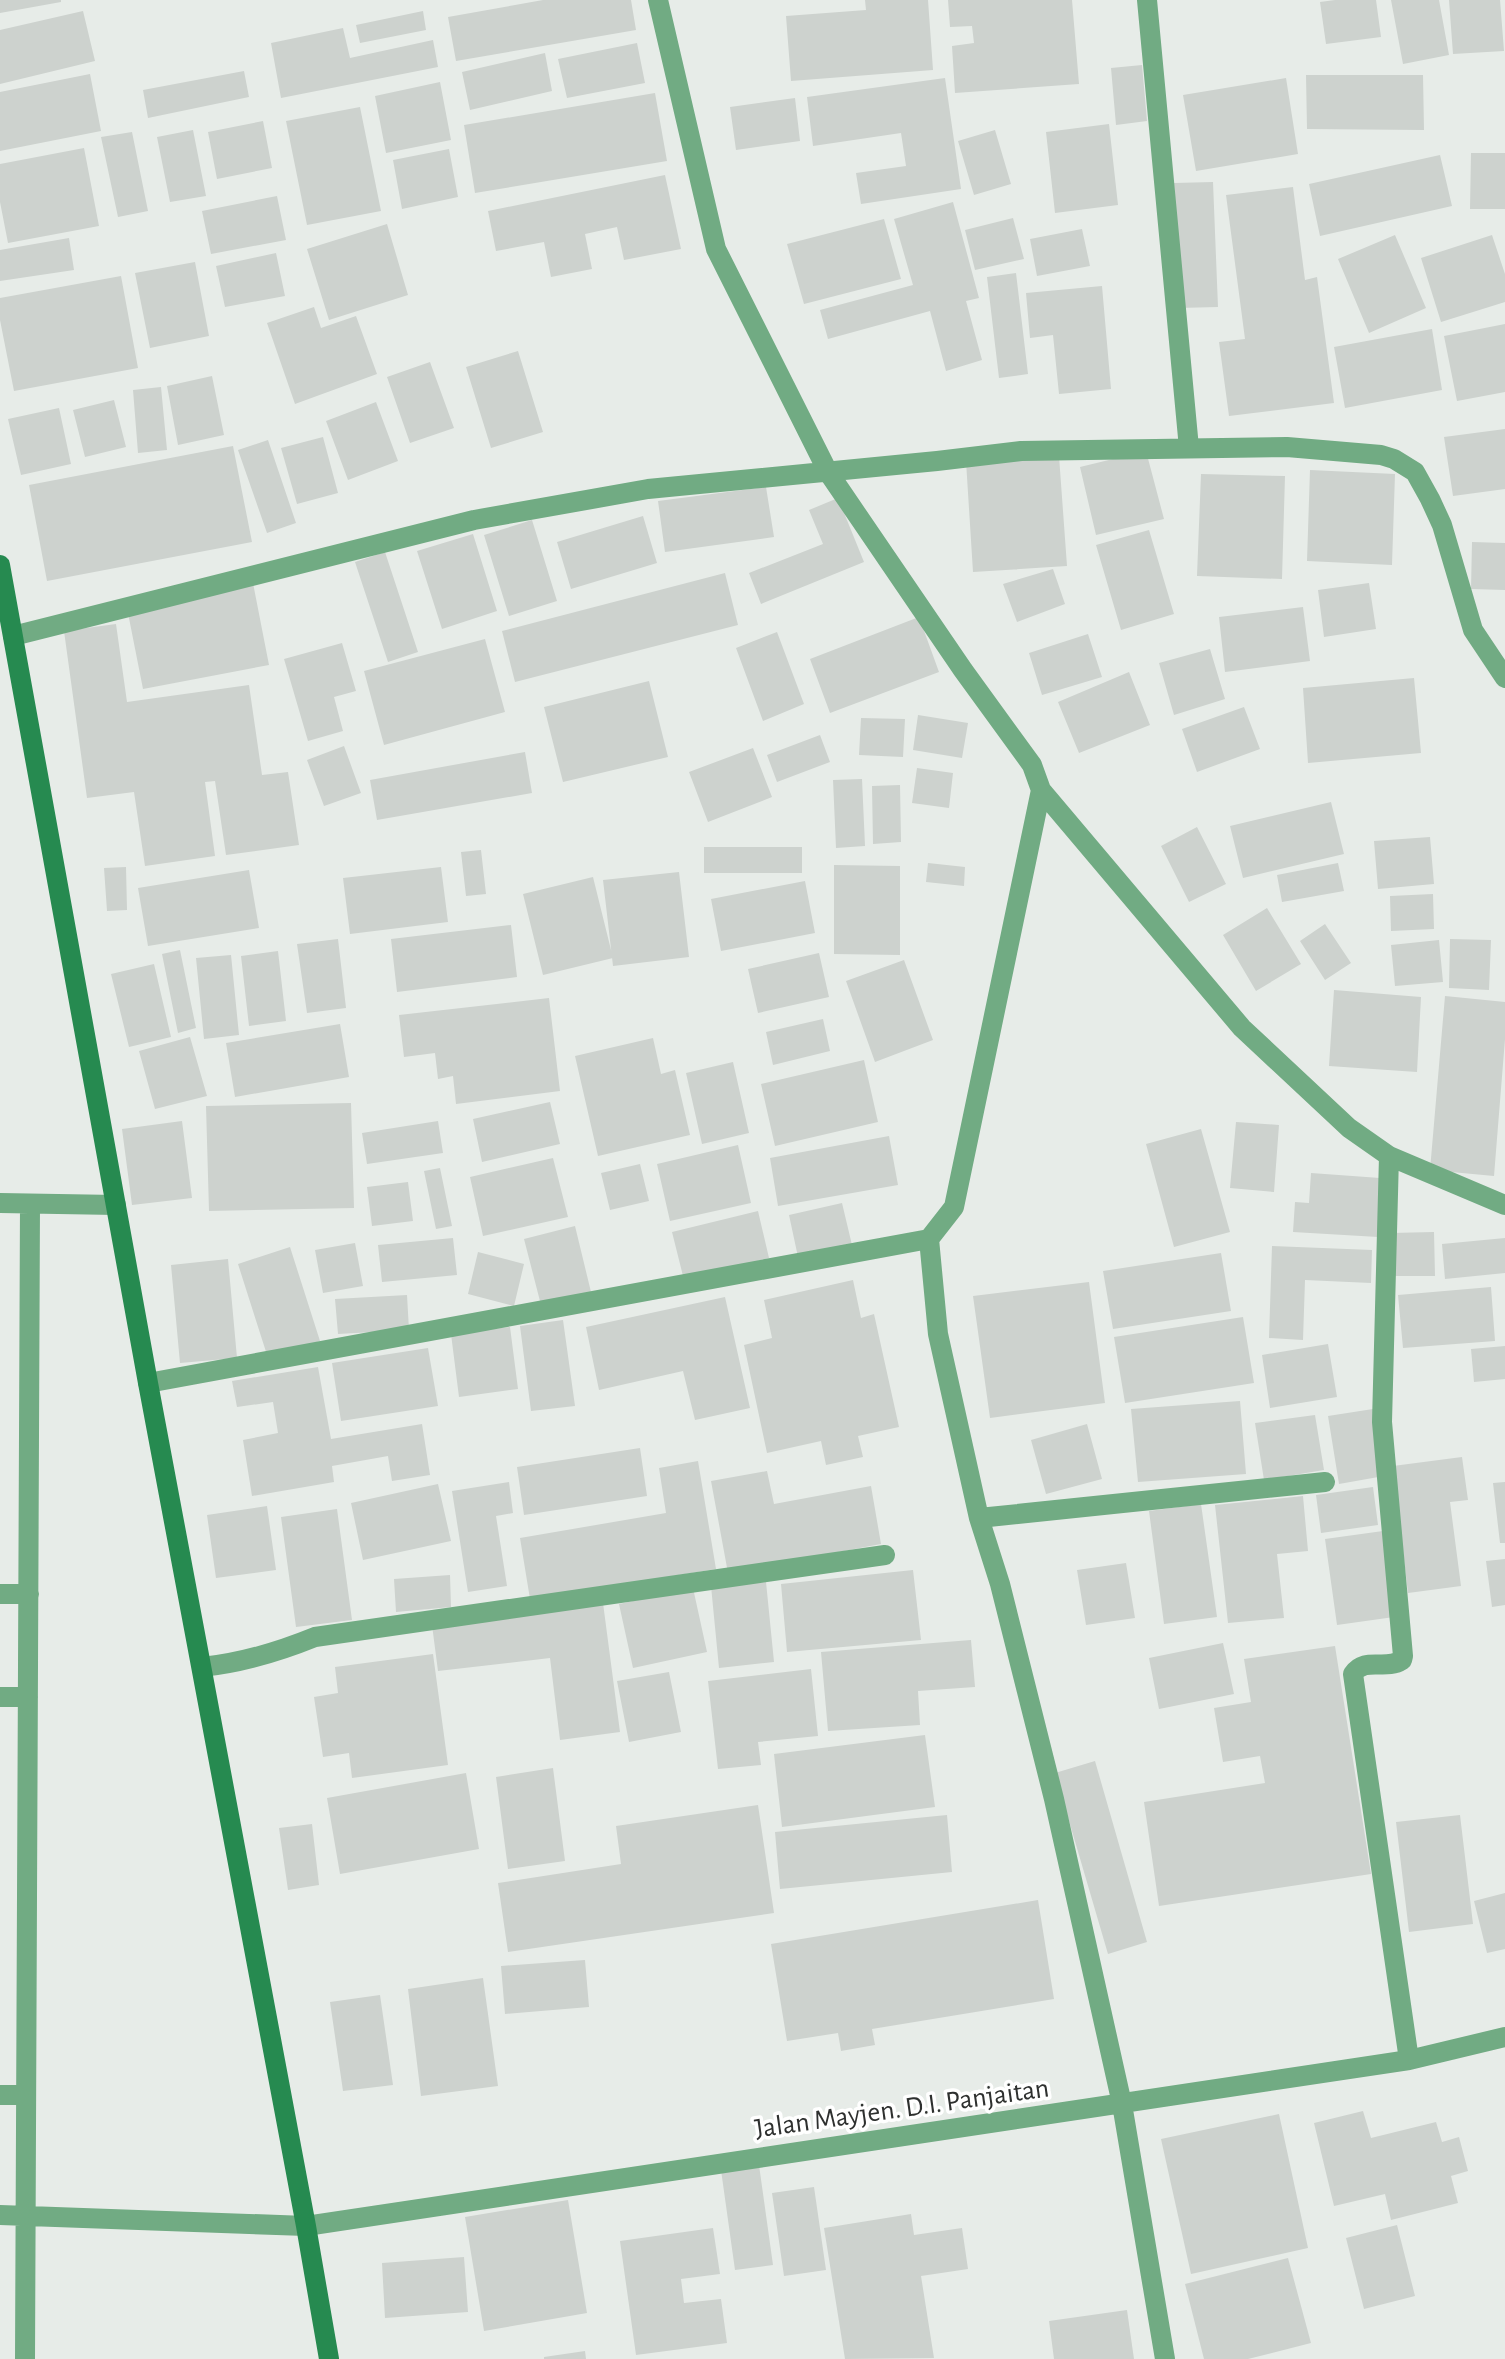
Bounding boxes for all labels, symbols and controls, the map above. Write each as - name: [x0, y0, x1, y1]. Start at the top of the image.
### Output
- street label: Jalan Mayjen. D.I. Panjaitan: [753, 2074, 1051, 2144]

